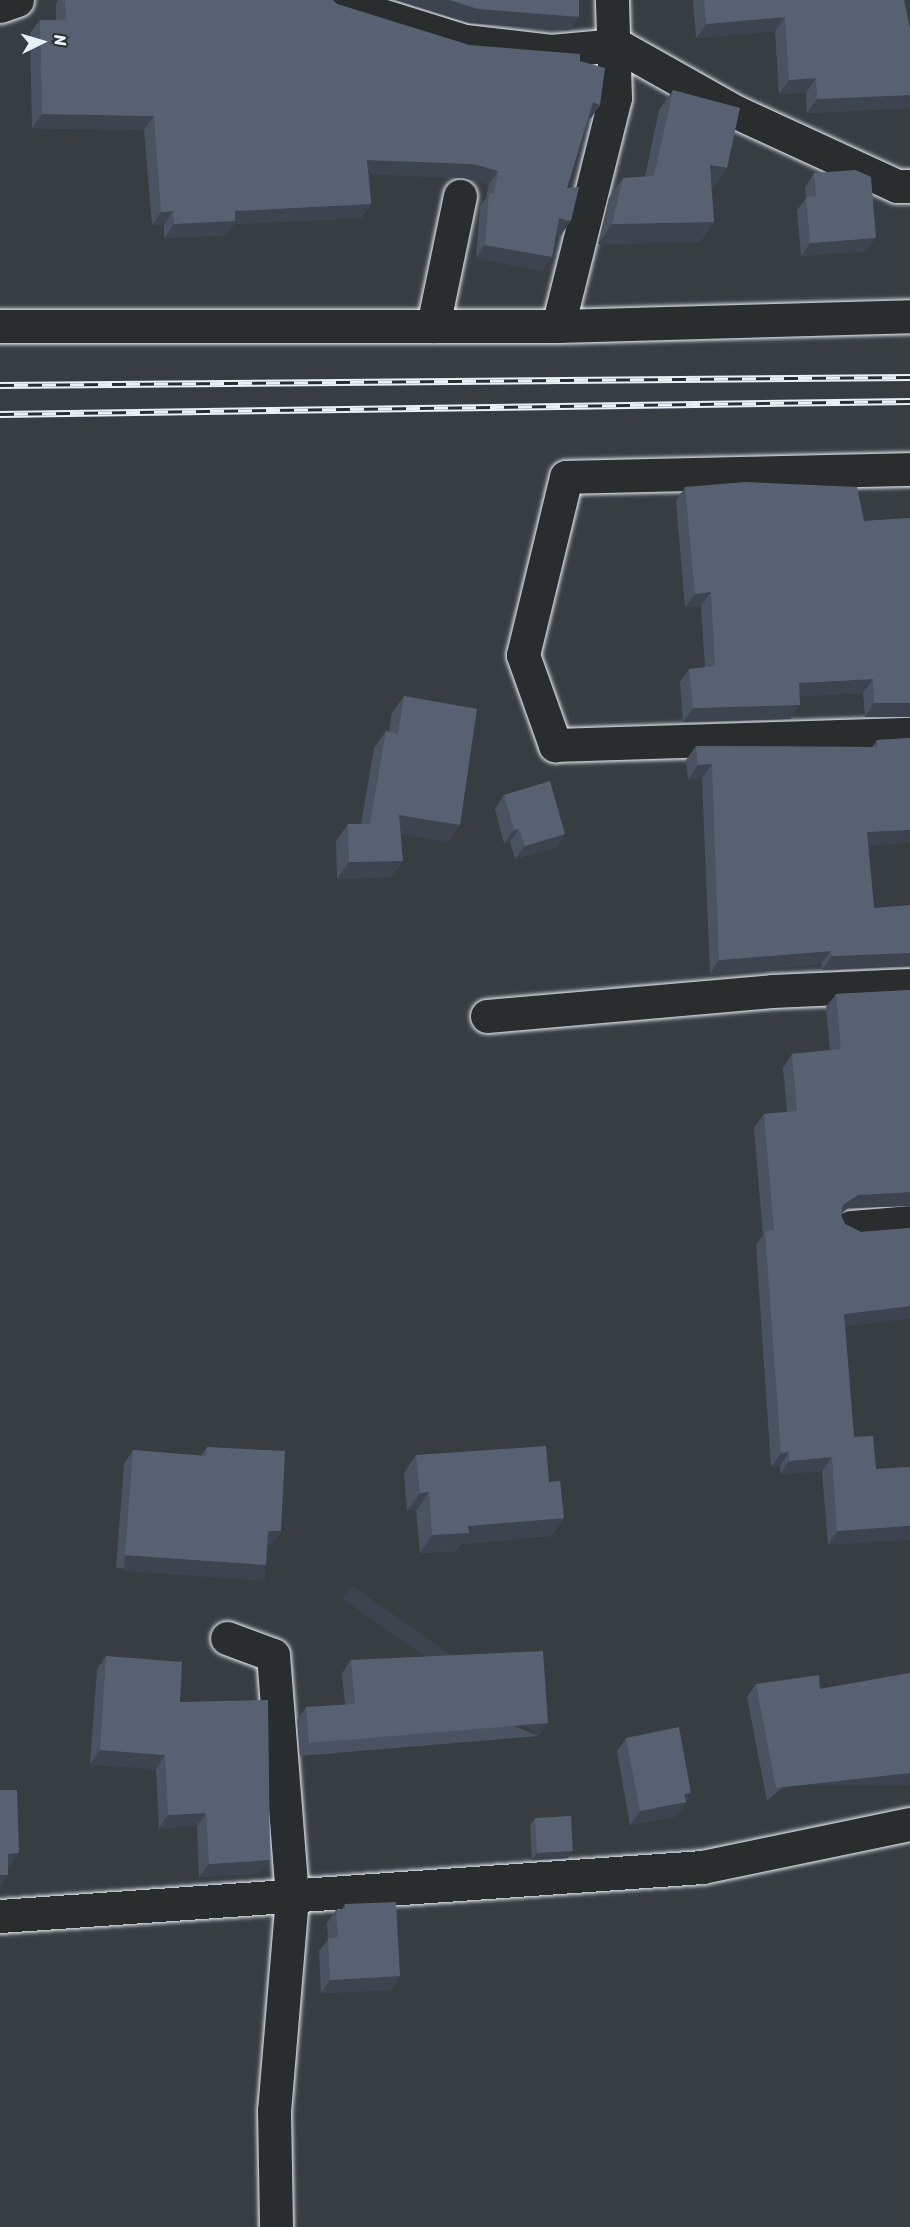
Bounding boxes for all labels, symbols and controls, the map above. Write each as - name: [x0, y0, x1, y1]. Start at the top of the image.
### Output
- north arrow: [12, 12, 72, 72]
- text: N: [46, 34, 75, 47]

